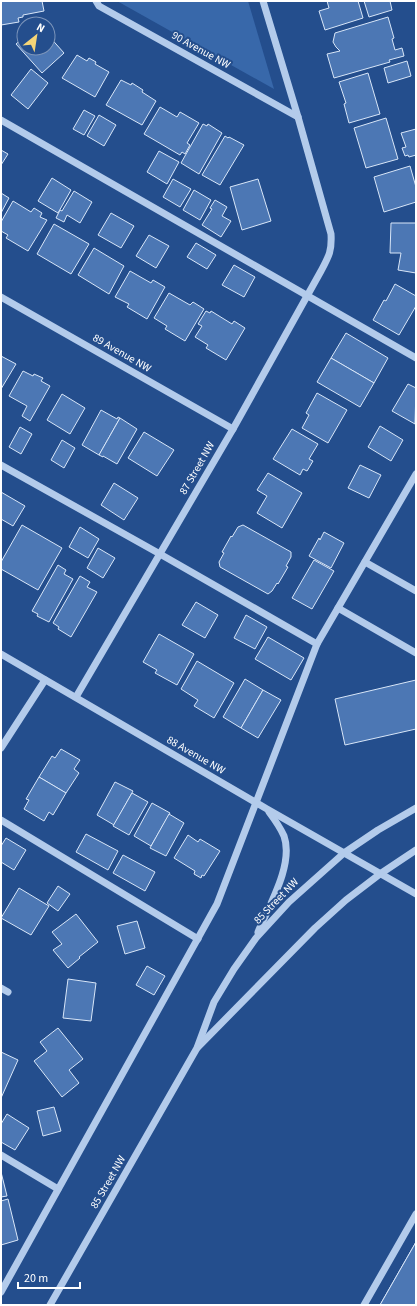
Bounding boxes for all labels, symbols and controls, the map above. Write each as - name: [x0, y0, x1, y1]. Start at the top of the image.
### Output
- north arrow: [16, 16, 56, 56]
- text: N: [34, 19, 48, 36]
- street label: 90 Avenue NW: [169, 28, 233, 72]
- street label: 89 Avenue NW: [90, 330, 154, 376]
- street label: 87 Street NW: [176, 439, 218, 497]
- street label: 88 Avenue NW: [164, 732, 228, 778]
- street label: 85 Street NW: [250, 874, 302, 927]
- street label: 85 Street NW: [87, 1153, 129, 1211]
- scale bar: [18, 1264, 80, 1290]
- text: 20 m: [24, 1270, 48, 1287]

